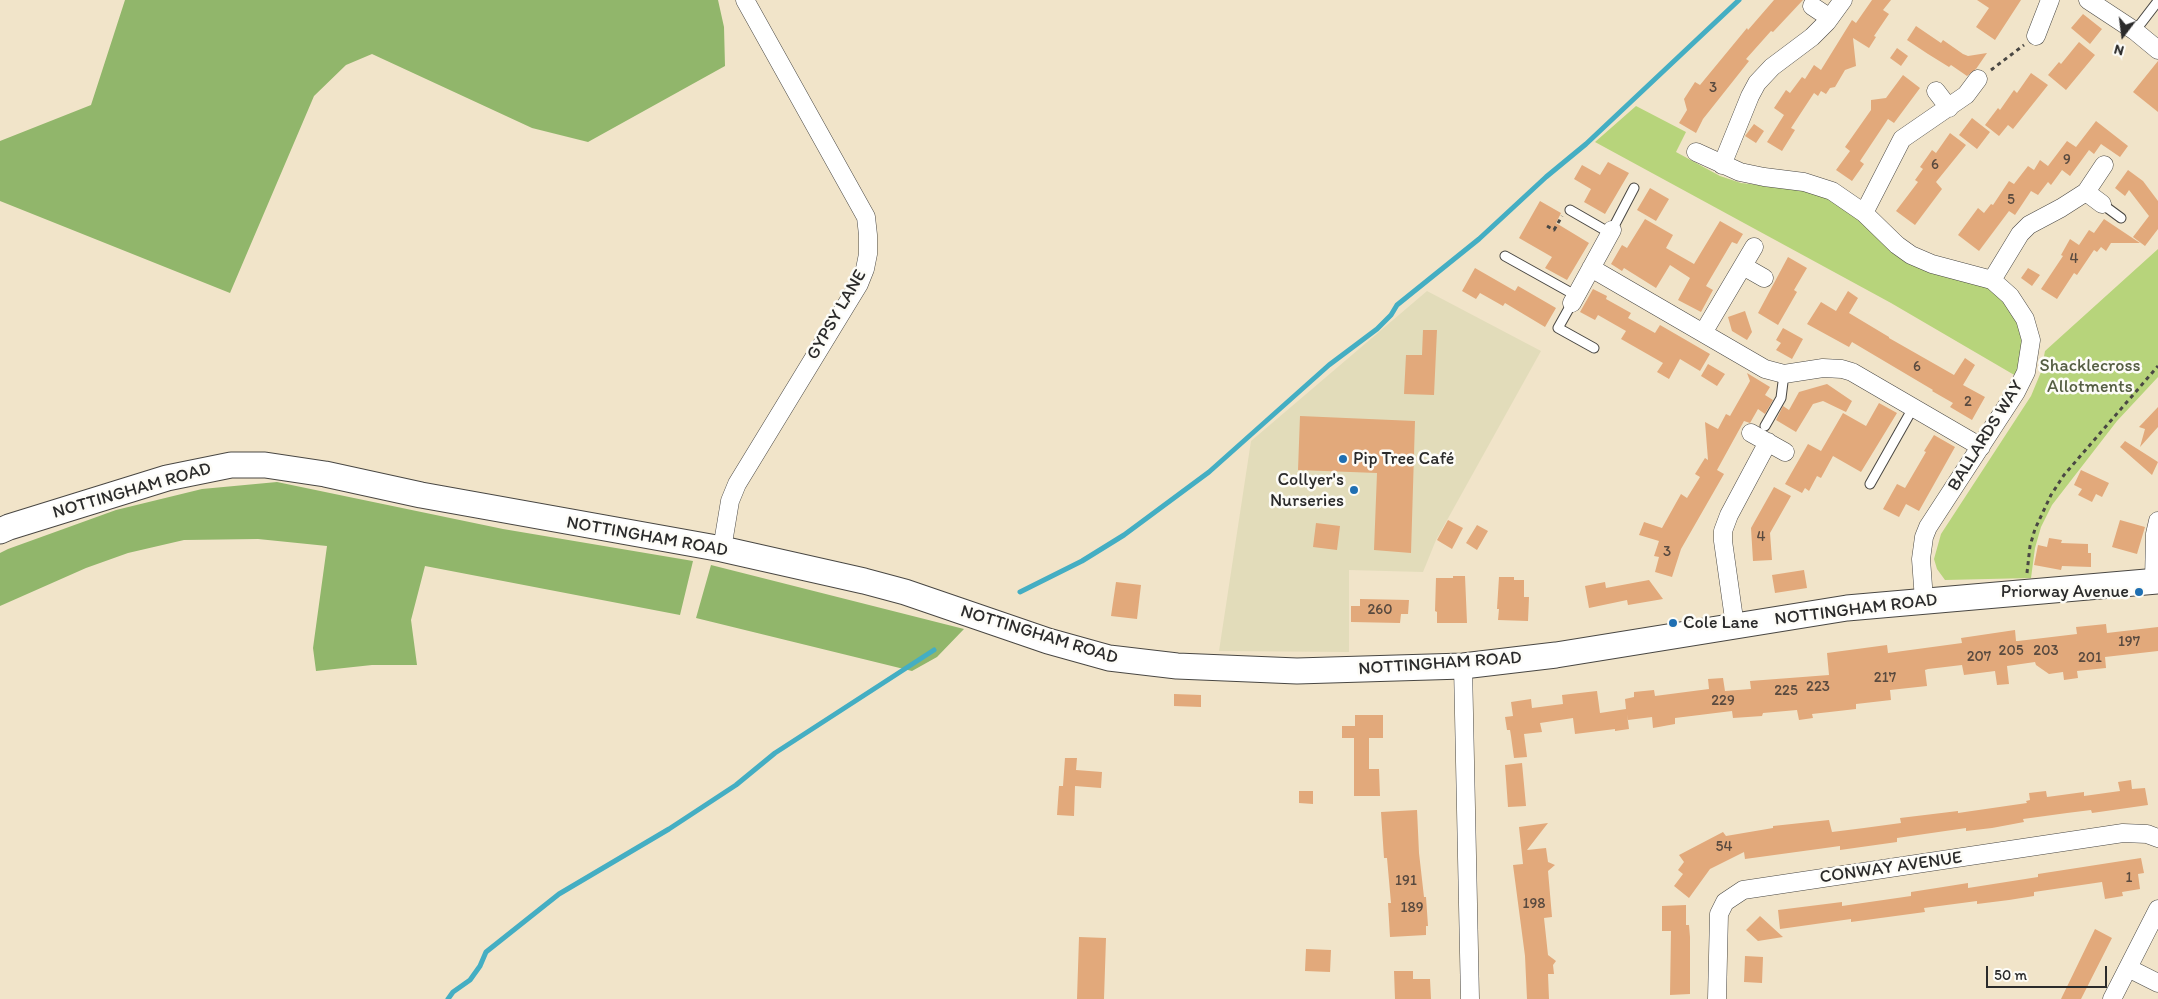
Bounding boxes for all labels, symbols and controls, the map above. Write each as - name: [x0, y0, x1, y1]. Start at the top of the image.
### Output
- north arrow: [2098, 10, 2148, 60]
- text: N: [2112, 41, 2126, 59]
- house number: 3: [1709, 79, 1717, 97]
- house number: 9: [2063, 151, 2071, 169]
- house number: 6: [1931, 156, 1939, 174]
- house number: 5: [2007, 191, 2015, 209]
- house number: 4: [2069, 250, 2079, 268]
- street label: GYPSY LANE: [803, 266, 871, 364]
- park label: Shacklecross Allotments: [2040, 355, 2140, 398]
- house number: 6: [1913, 358, 1921, 376]
- street label: BALLARDS WAY: [1943, 377, 2029, 495]
- house number: 2: [1964, 393, 1972, 411]
- place label: Pip Tree Café: [1353, 448, 1454, 470]
- marker: Pip Tree Café: [1337, 453, 1349, 465]
- street label: NOTTINGHAM ROAD: [50, 458, 214, 524]
- place label: Collyer's Nurseries: [1270, 469, 1344, 512]
- marker: Collyer's Nurseries: [1348, 484, 1360, 496]
- street label: NOTTINGHAM ROAD: [565, 512, 729, 562]
- house number: 4: [1756, 528, 1766, 546]
- house number: 3: [1663, 543, 1671, 561]
- place label: Priorway Avenue: [2001, 581, 2129, 603]
- marker: Priorway Avenue: [2133, 586, 2145, 598]
- street label: NOTTINGHAM ROAD: [1773, 589, 1939, 631]
- street label: NOTTINGHAM ROAD: [958, 601, 1120, 669]
- house number: 260: [1367, 601, 1393, 619]
- place label: Cole Lane: [1683, 612, 1759, 634]
- marker: Cole Lane: [1667, 617, 1679, 629]
- house number: 197: [2118, 633, 2140, 651]
- house number: 205: [1998, 642, 2024, 660]
- house number: 203: [2033, 642, 2059, 660]
- street label: NOTTINGHAM ROAD: [1358, 648, 1522, 680]
- house number: 207: [1967, 648, 1991, 666]
- house number: 201: [2078, 649, 2102, 667]
- house number: 217: [1874, 669, 1896, 687]
- house number: 223: [1806, 678, 1830, 696]
- house number: 225: [1774, 682, 1798, 700]
- house number: 229: [1711, 692, 1735, 710]
- house number: 54: [1716, 838, 1732, 856]
- street label: CONWAY AVENUE: [1818, 847, 1964, 889]
- house number: 1: [2126, 869, 2132, 887]
- house number: 191: [1395, 872, 1417, 890]
- house number: 198: [1522, 895, 1546, 913]
- house number: 189: [1400, 899, 1424, 917]
- scale bar: [1988, 956, 2109, 988]
- text: 50 m: [1994, 966, 2027, 984]

